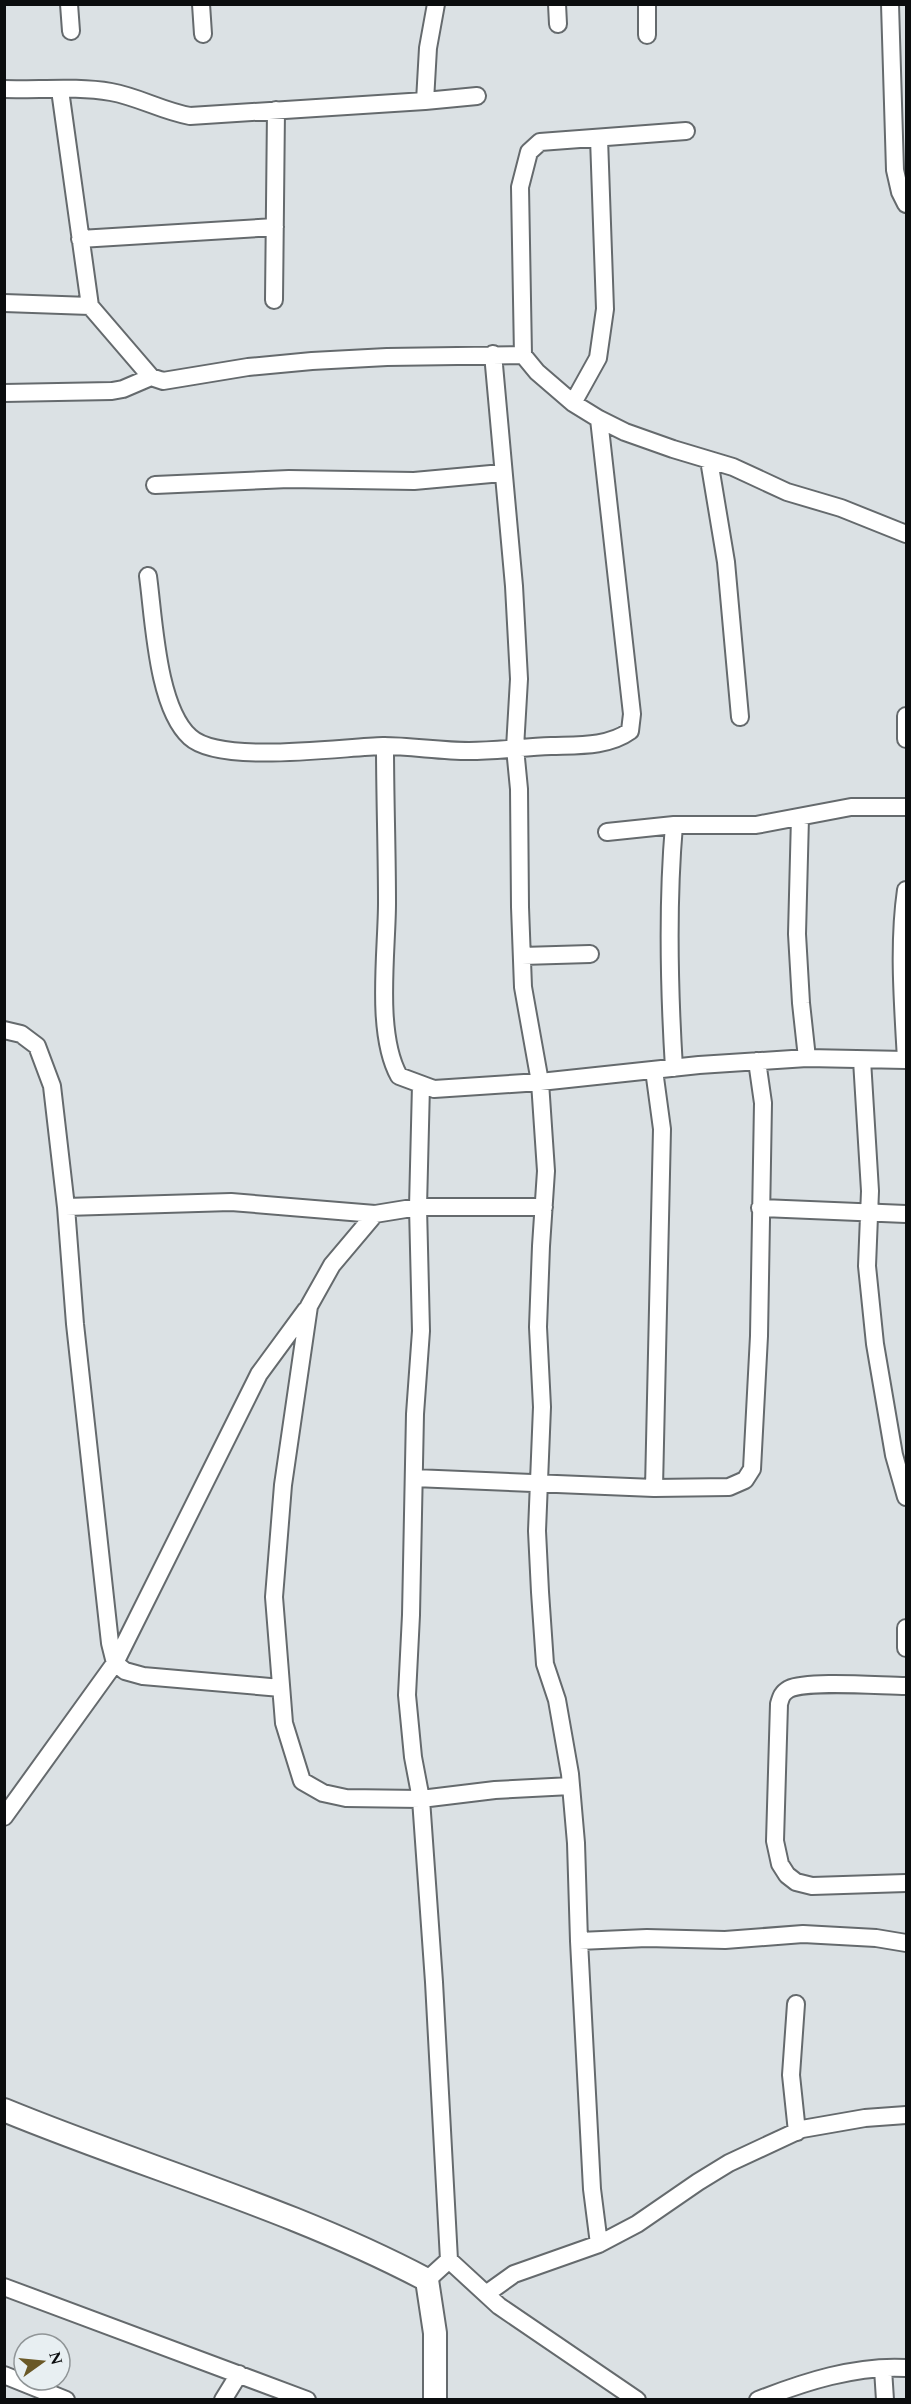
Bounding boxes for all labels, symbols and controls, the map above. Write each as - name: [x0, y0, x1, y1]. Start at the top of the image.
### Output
- north arrow: [12, 2332, 72, 2392]
- text: N: [42, 2349, 69, 2368]

